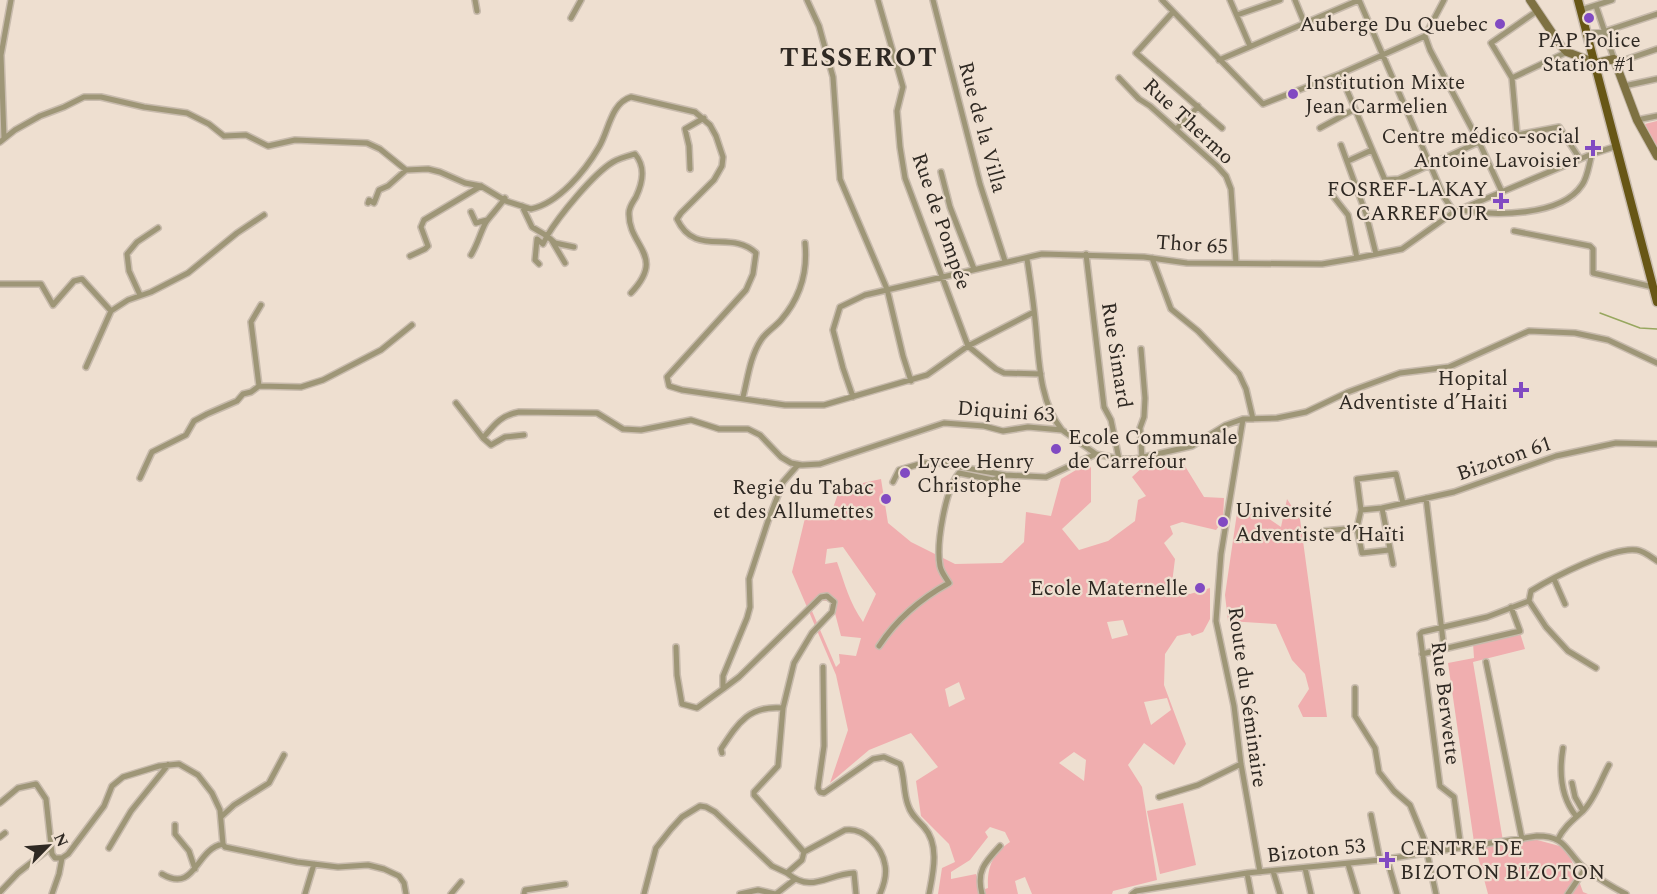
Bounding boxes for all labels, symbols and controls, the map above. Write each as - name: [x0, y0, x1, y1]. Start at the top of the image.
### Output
- place label: Auberge Du Quebec: [1300, 9, 1488, 41]
- marker: PAP Police Station #1: [1582, 11, 1596, 25]
- marker: Auberge Du Quebec: [1493, 17, 1507, 31]
- place label: PAP Police Station #1: [1537, 25, 1641, 81]
- district label: TESSEROT: [780, 37, 938, 79]
- street label: Rue de la Villa: [949, 58, 1015, 197]
- place label: Institution Mixte Jean Carmelien: [1305, 67, 1465, 123]
- street label: Rue Thermo: [1135, 71, 1241, 173]
- marker: Institution Mixte Jean Carmelien: [1286, 87, 1300, 101]
- place label: Centre médico-social Antoine Lavoisier: [1381, 121, 1580, 177]
- marker: Centre médico-social Antoine Lavoisier: [1584, 139, 1602, 157]
- street label: Rue de Pompée: [903, 149, 979, 294]
- place label: FOSREF-LAKAY CARREFOUR: [1327, 174, 1488, 230]
- marker: FOSREF-LAKAY CARREFOUR: [1492, 192, 1510, 210]
- street label: Thor 65: [1155, 227, 1229, 263]
- street label: Rue Simard: [1092, 300, 1140, 411]
- place label: Hopital Adventiste d’Haiti: [1338, 363, 1508, 419]
- marker: Hopital Adventiste d’Haiti: [1512, 381, 1530, 399]
- street label: Diquini 63: [956, 393, 1056, 431]
- place label: Ecole Communale de Carrefour: [1068, 422, 1238, 478]
- street label: Bizoton 61: [1452, 428, 1556, 490]
- marker: Ecole Communale de Carrefour: [1049, 442, 1063, 456]
- place label: Lycee Henry Christophe: [917, 446, 1035, 502]
- marker: Lycee Henry Christophe: [898, 466, 912, 480]
- place label: Regie du Tabac et des Allumettes: [713, 472, 874, 528]
- marker: Regie du Tabac et des Allumettes: [879, 492, 893, 506]
- place label: Université Adventiste d’Haïti: [1235, 495, 1405, 551]
- marker: Université Adventiste d’Haïti: [1216, 515, 1230, 529]
- place label: Ecole Maternelle: [1030, 573, 1188, 605]
- marker: Ecole Maternelle: [1193, 581, 1207, 595]
- street label: Route du Séminaire: [1218, 605, 1276, 790]
- street label: Rue Berwette: [1422, 639, 1468, 767]
- north arrow: [18, 816, 78, 876]
- text: N: [47, 829, 74, 851]
- street label: Bizoton 53: [1265, 830, 1367, 872]
- place label: CENTRE DE BIZOTON BIZOTON: [1400, 833, 1605, 889]
- marker: CENTRE DE BIZOTON BIZOTON: [1378, 851, 1396, 869]

